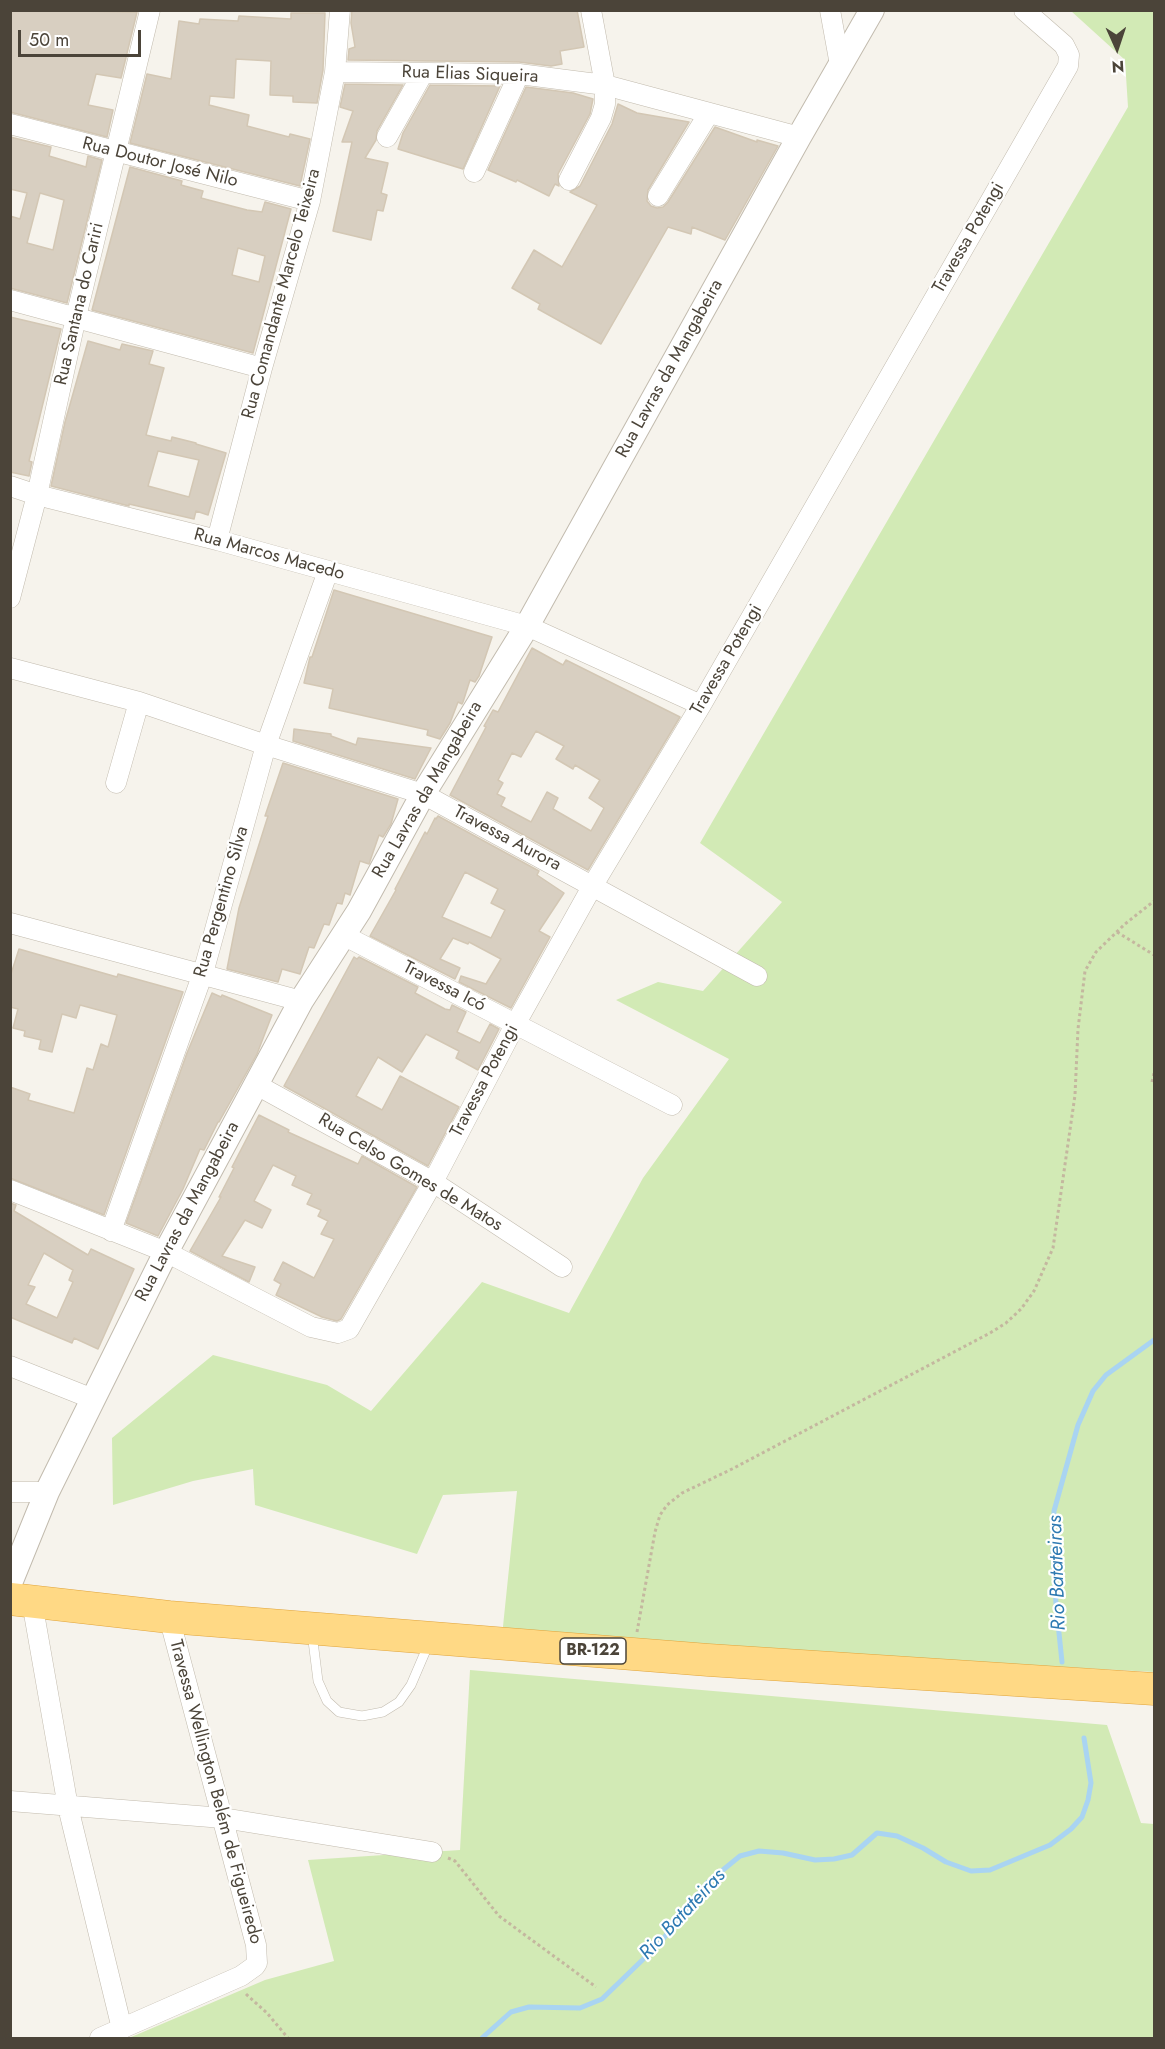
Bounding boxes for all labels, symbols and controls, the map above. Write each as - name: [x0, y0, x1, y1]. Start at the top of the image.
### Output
- scale bar: [21, 18, 144, 56]
- north arrow: [1087, 18, 1147, 78]
- text: 50 m: [29, 27, 69, 53]
- text: N: [1111, 55, 1125, 78]
- street label: Rua Elias Siqueira: [401, 62, 539, 88]
- street label: Rua Doutor José Nilo: [80, 133, 240, 193]
- street label: Rua Comandante Marcelo Teixeira: [238, 166, 326, 422]
- street label: Travessa Potengi: [929, 179, 1009, 297]
- street label: Rua Santana do Cariri: [51, 221, 109, 387]
- street label: Rua Lavras da Mangabeira: [612, 276, 728, 462]
- street label: Rua Marcos Macedo: [191, 525, 347, 585]
- street label: Travessa Potengi: [687, 601, 767, 719]
- street label: Rua Lavras da Mangabeira: [368, 698, 488, 882]
- street label: Travessa Aurora: [450, 802, 564, 876]
- street label: Rua Pergentino Silva: [190, 824, 254, 980]
- street label: Travessa Icó: [399, 957, 489, 1017]
- street label: Travessa Potengi: [446, 1021, 524, 1141]
- street label: Rua Celso Gomes de Matos: [314, 1109, 506, 1237]
- street label: Rua Lavras da Mangabeira: [131, 1118, 245, 1306]
- water label: Rio Batateiras: [1044, 1515, 1072, 1631]
- street label: Travessa Wellington Belém de Figueiredo: [164, 1637, 266, 1947]
- road number: BR-122: [560, 1638, 626, 1664]
- water label: Rio Batateiras: [635, 1865, 731, 1965]

